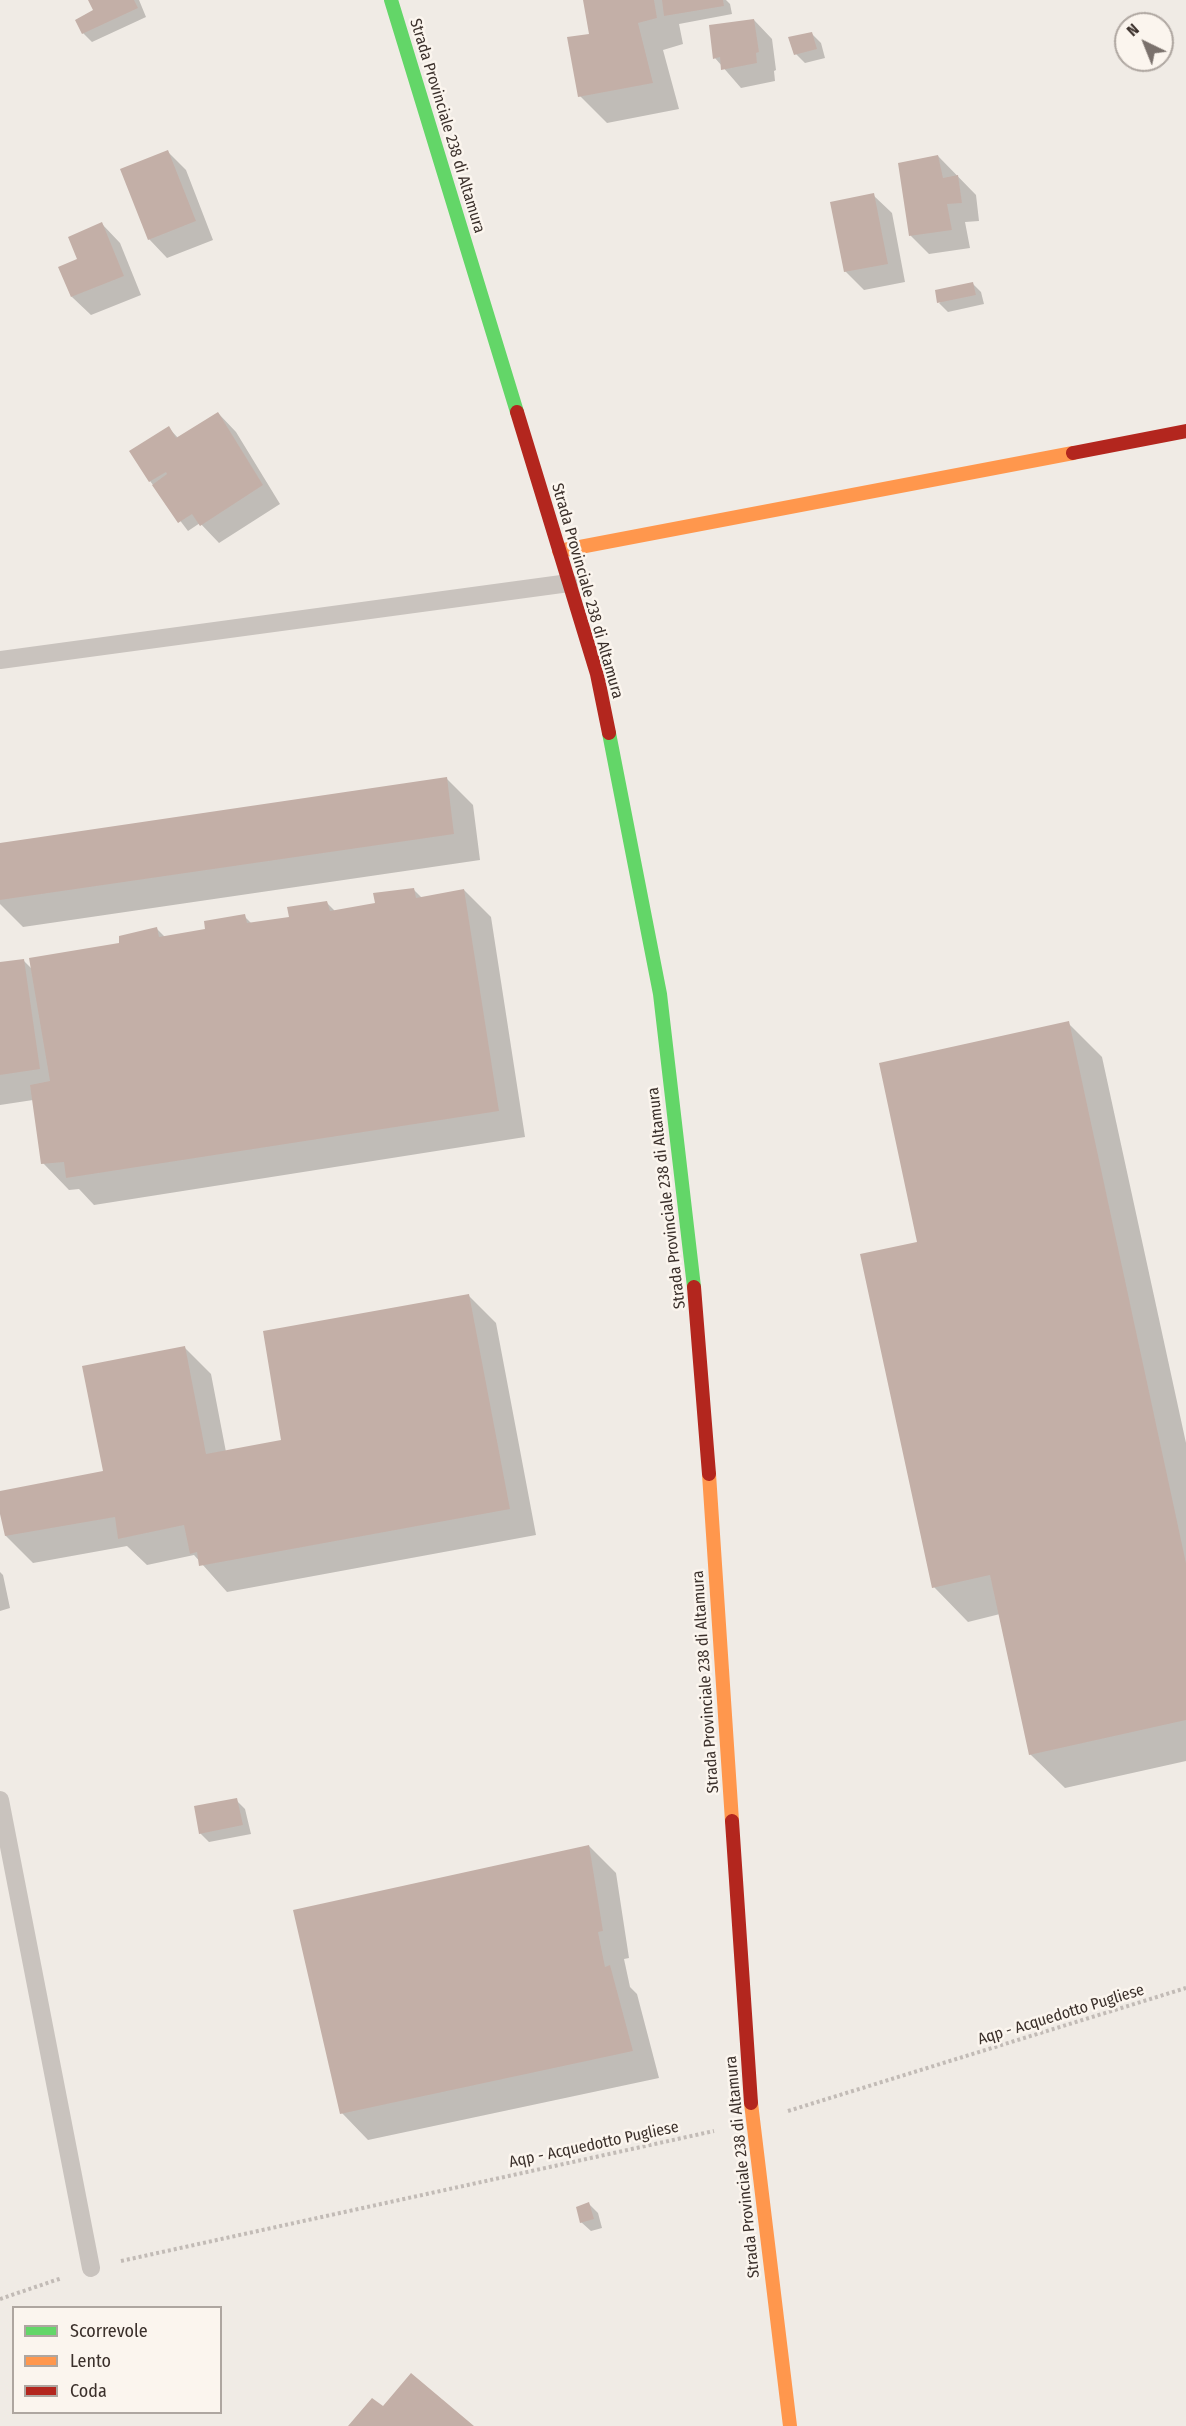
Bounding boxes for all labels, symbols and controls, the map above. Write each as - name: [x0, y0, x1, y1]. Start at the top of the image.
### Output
- north arrow: [1114, 12, 1174, 72]
- street label: Strada Provinciale 238 di Altamura: [405, 16, 489, 236]
- text: N: [1123, 20, 1143, 40]
- street label: Strada Provinciale 238 di Altamura: [547, 481, 627, 701]
- street label: Strada Provinciale 238 di Altamura: [644, 1086, 690, 1310]
- street label: Strada Provinciale 238 di Altamura: [689, 1570, 723, 1794]
- street label: Aqp - Acquedotto Pugliese: [976, 1981, 1146, 2049]
- street label: Strada Provinciale 238 di Altamura: [722, 2055, 764, 2279]
- street label: Aqp - Acquedotto Pugliese: [507, 2118, 681, 2172]
- legend: [12, 2306, 222, 2414]
- text: Scorrevole: [70, 2320, 148, 2342]
- text: Lento: [70, 2350, 111, 2372]
- text: Coda: [70, 2380, 107, 2402]

